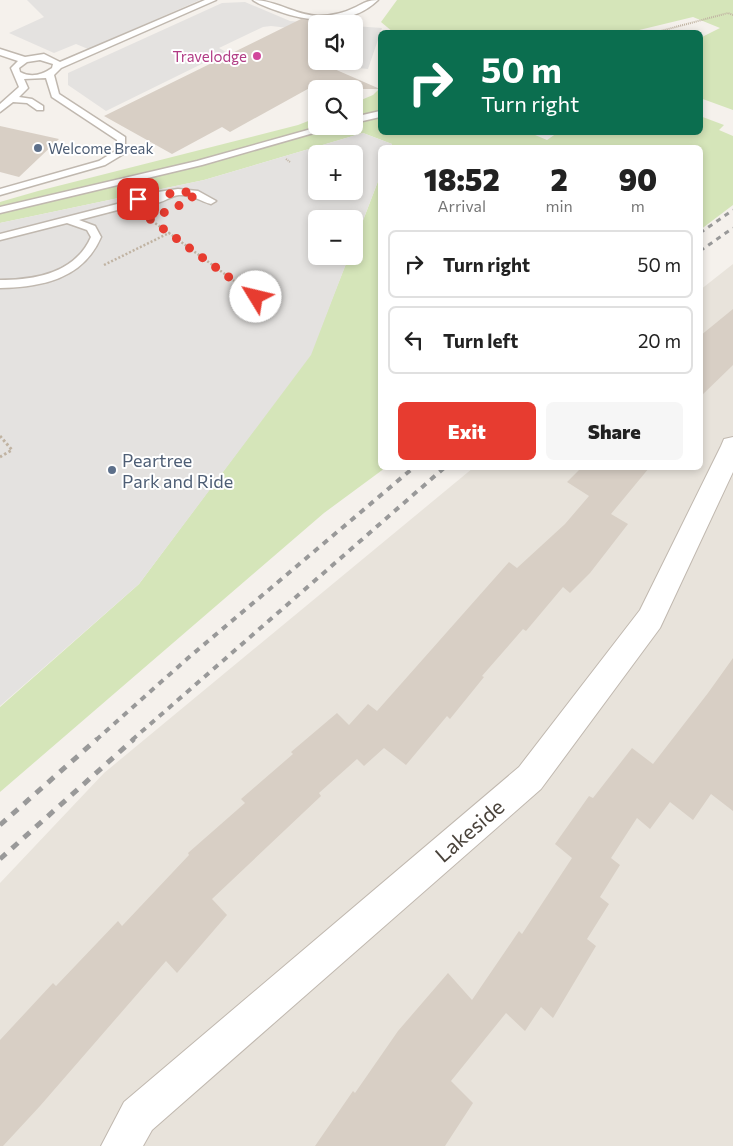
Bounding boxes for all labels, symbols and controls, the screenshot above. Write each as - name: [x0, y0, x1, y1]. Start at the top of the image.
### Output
- map controls: [308, 15, 363, 265]
- button: sound: [308, 15, 363, 70]
- place label: Travelodge: [172, 47, 247, 65]
- text: 50 m: [481, 47, 562, 90]
- marker: Travelodge: [251, 50, 263, 62]
- icon: right: [398, 50, 463, 115]
- button: search: [308, 80, 363, 135]
- text: Turn right: [481, 90, 579, 117]
- place label: Welcome Break: [48, 139, 154, 157]
- marker: Welcome Break: [32, 142, 44, 154]
- button: +: [308, 145, 363, 200]
- text: 18:52: [424, 160, 500, 197]
- text: 2: [550, 160, 568, 197]
- text: 90: [618, 160, 657, 197]
- pin: [117, 178, 159, 220]
- icon: arrive: [124, 185, 152, 213]
- text: Arrival: [438, 196, 486, 215]
- text: min: [546, 196, 573, 215]
- text: m: [631, 196, 645, 215]
- button: −: [308, 210, 363, 265]
- icon: right: [400, 250, 428, 278]
- text: Turn right: [443, 253, 530, 276]
- text: 50 m: [637, 253, 681, 276]
- position arrow: [229, 270, 281, 322]
- icon: left: [400, 326, 428, 354]
- text: Turn left: [443, 329, 518, 352]
- text: 20 m: [638, 329, 681, 352]
- button: Exit: [398, 402, 536, 460]
- button: Share: [546, 402, 683, 460]
- place label: Peartree Park and Ride: [122, 449, 233, 492]
- marker: Peartree Park and Ride: [106, 464, 118, 476]
- street label: Lakeside: [429, 793, 509, 867]

